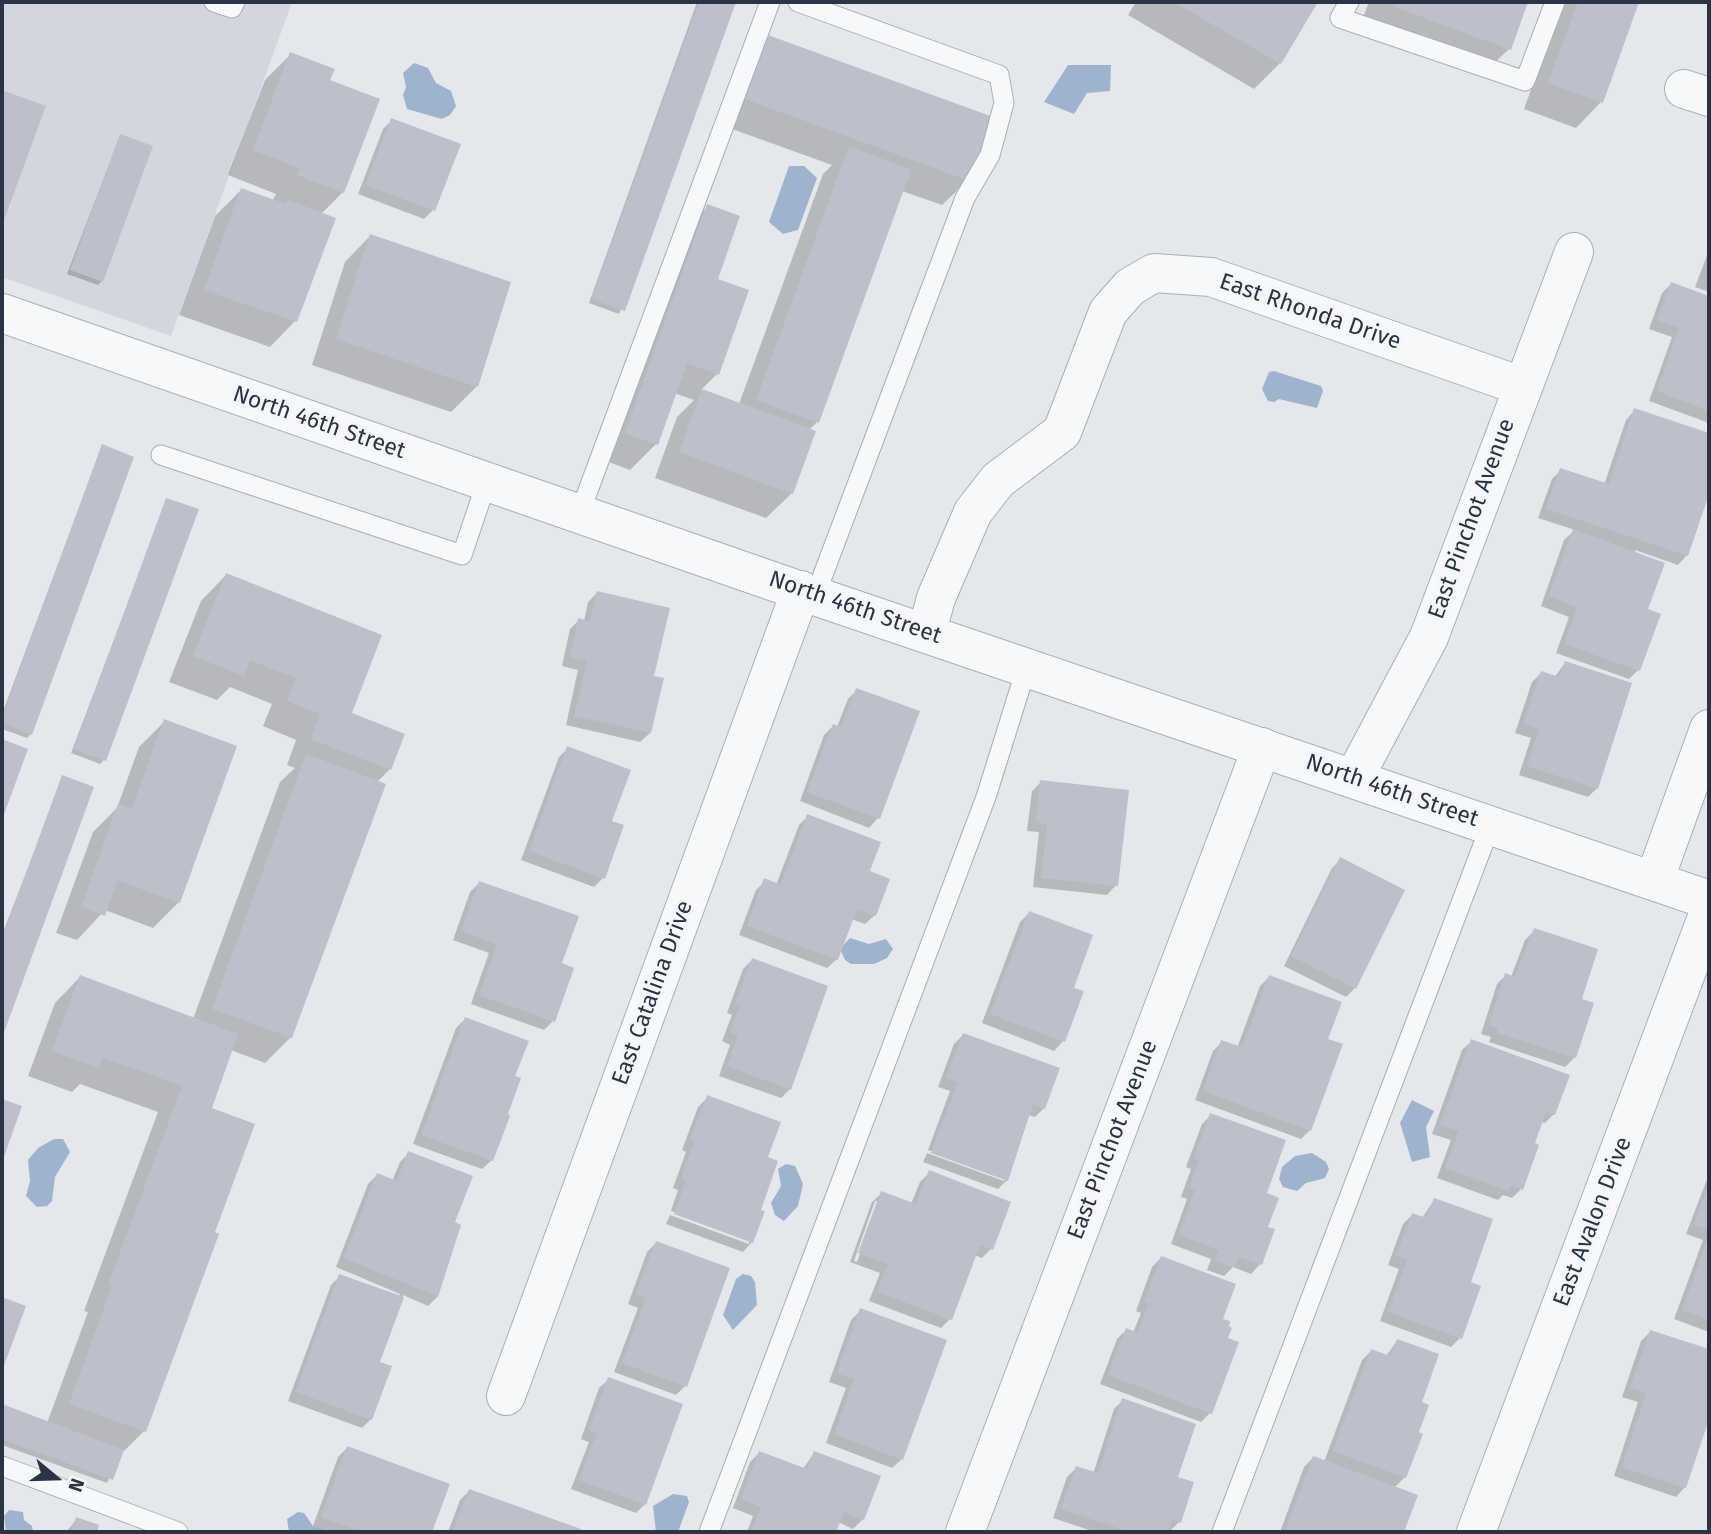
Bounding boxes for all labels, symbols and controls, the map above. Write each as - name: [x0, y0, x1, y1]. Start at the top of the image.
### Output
- street label: East Rhonda Drive: [1216, 268, 1404, 356]
- street label: North 46th Street: [229, 381, 409, 465]
- street label: East Pinchot Avenue: [1423, 415, 1521, 623]
- street label: North 46th Street: [765, 566, 945, 650]
- street label: North 46th Street: [1302, 749, 1482, 833]
- street label: East Catalina Drive: [607, 897, 699, 1089]
- street label: East Pinchot Avenue: [1062, 1036, 1164, 1244]
- street label: East Avalon Drive: [1548, 1133, 1638, 1311]
- north arrow: [21, 1443, 91, 1513]
- text: N: [63, 1475, 89, 1495]

